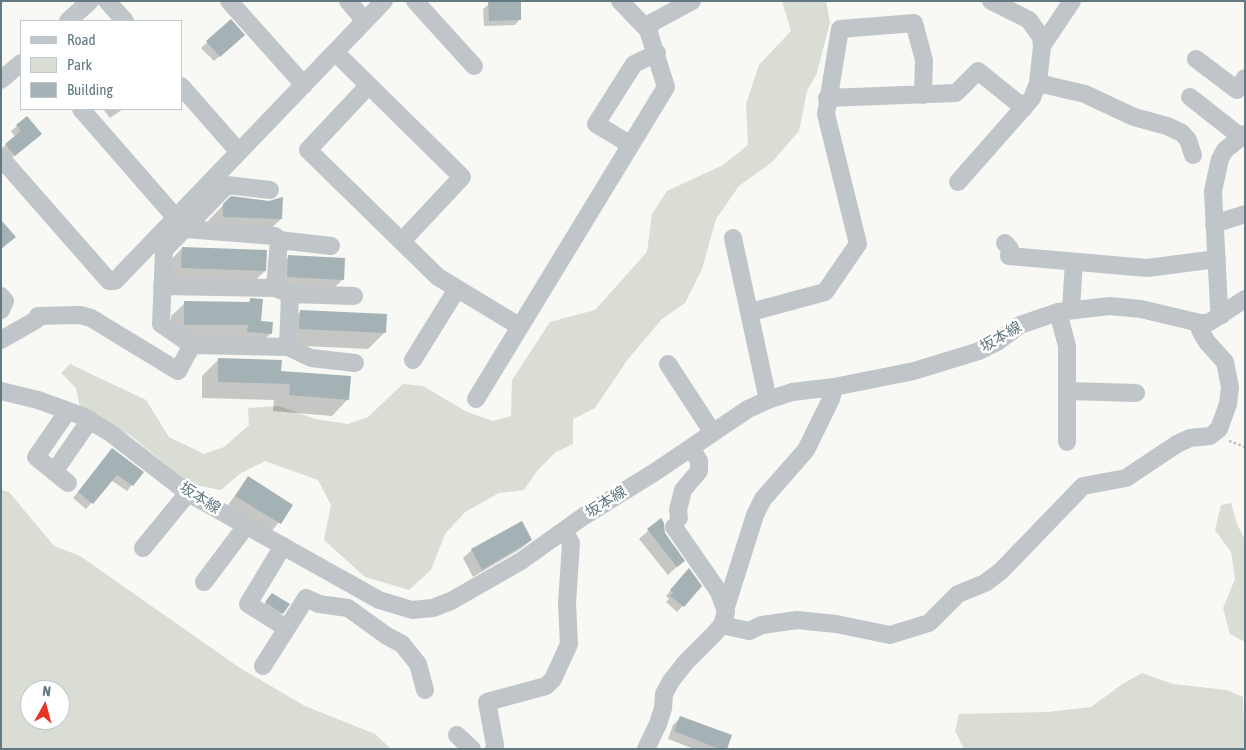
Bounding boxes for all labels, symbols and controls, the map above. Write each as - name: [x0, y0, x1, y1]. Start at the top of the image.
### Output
- legend: [20, 20, 182, 110]
- text: Road: [67, 31, 96, 48]
- text: Park: [67, 56, 92, 73]
- text: Building: [67, 81, 113, 98]
- street label: 坂本線: [977, 318, 1025, 356]
- street label: 坂本線: [176, 478, 224, 518]
- street label: 坂本線: [582, 482, 630, 522]
- north arrow: [20, 680, 70, 730]
- text: N: [42, 683, 52, 700]

